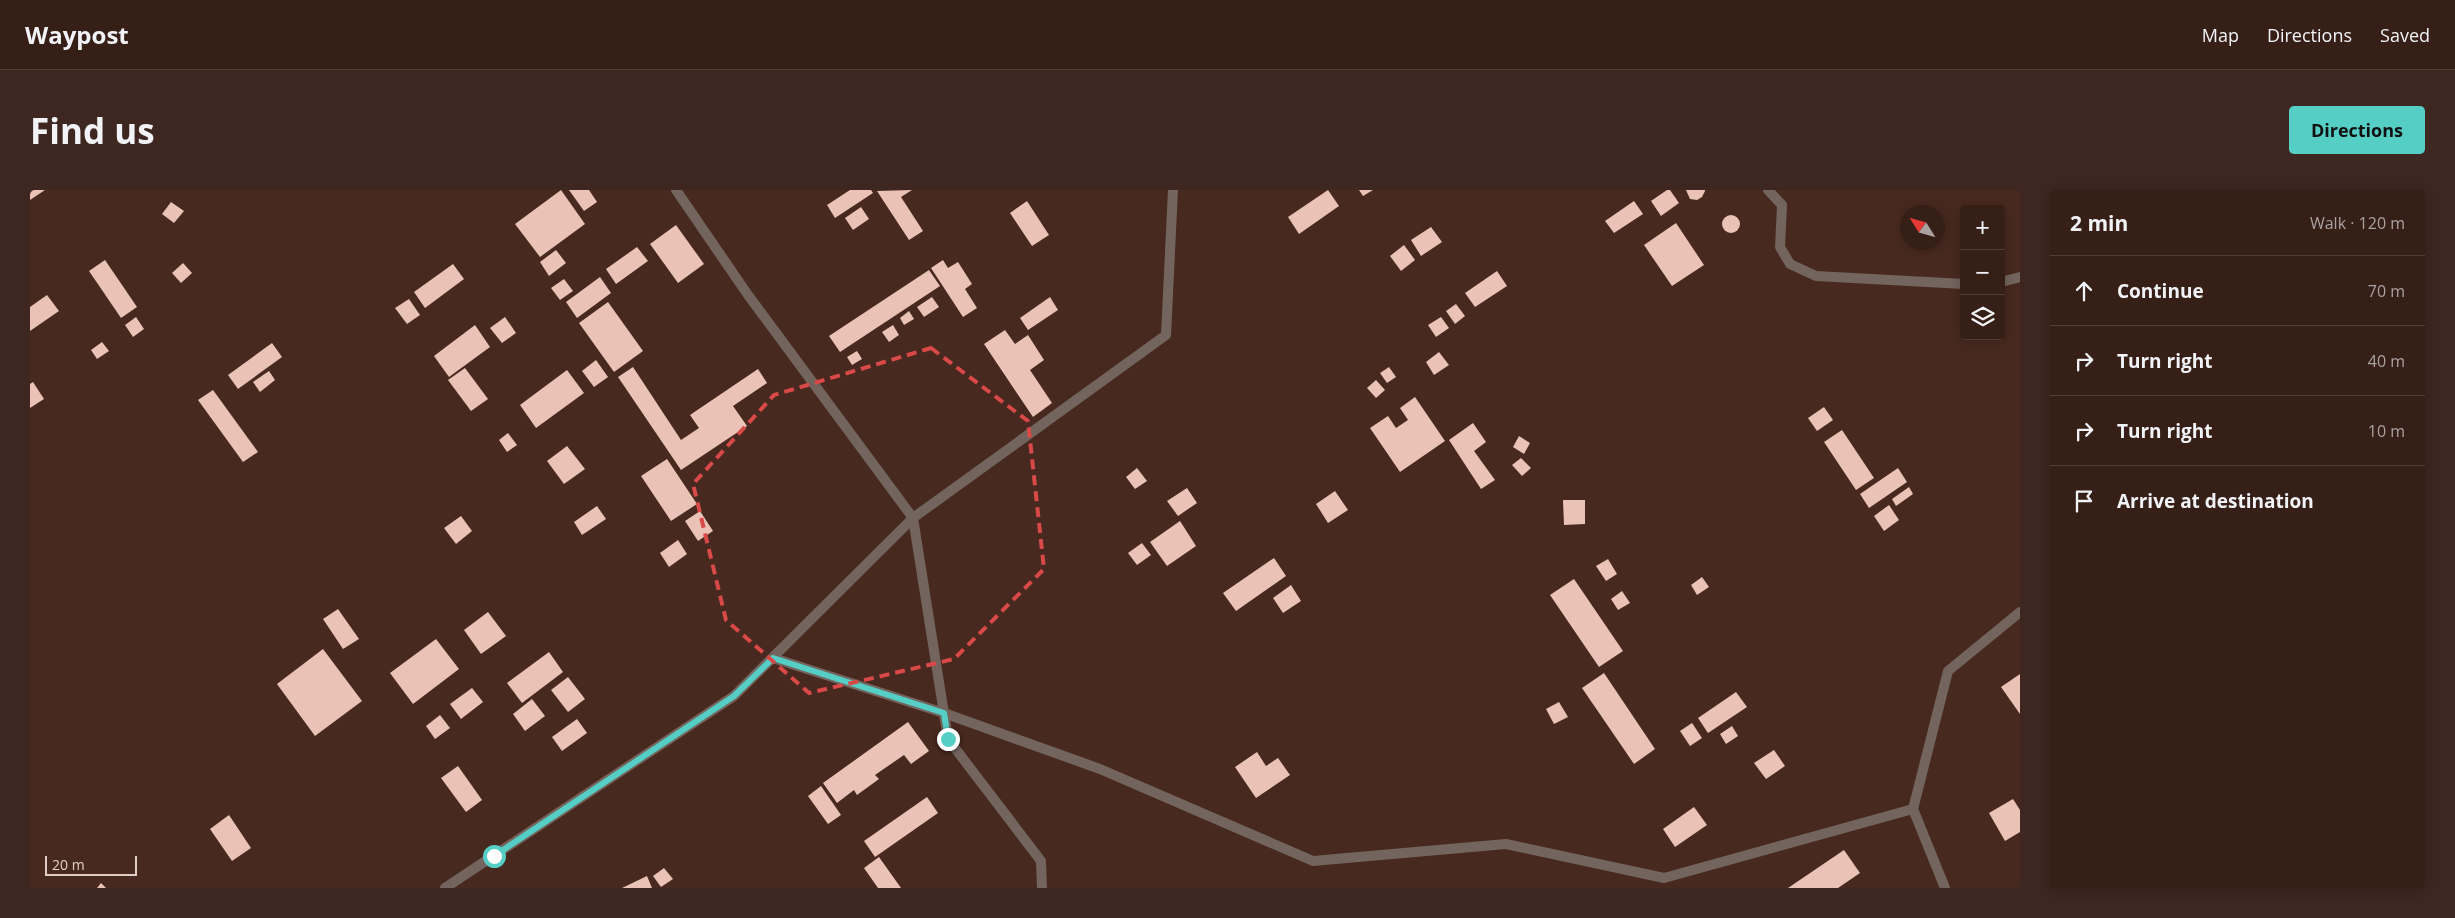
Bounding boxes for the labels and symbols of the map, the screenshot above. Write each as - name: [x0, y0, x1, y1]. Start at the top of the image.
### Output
- north arrow: [1900, 205, 1945, 250]
- route end: [937, 728, 960, 751]
- route start: [483, 845, 506, 868]
- scale bar: [45, 853, 138, 876]

